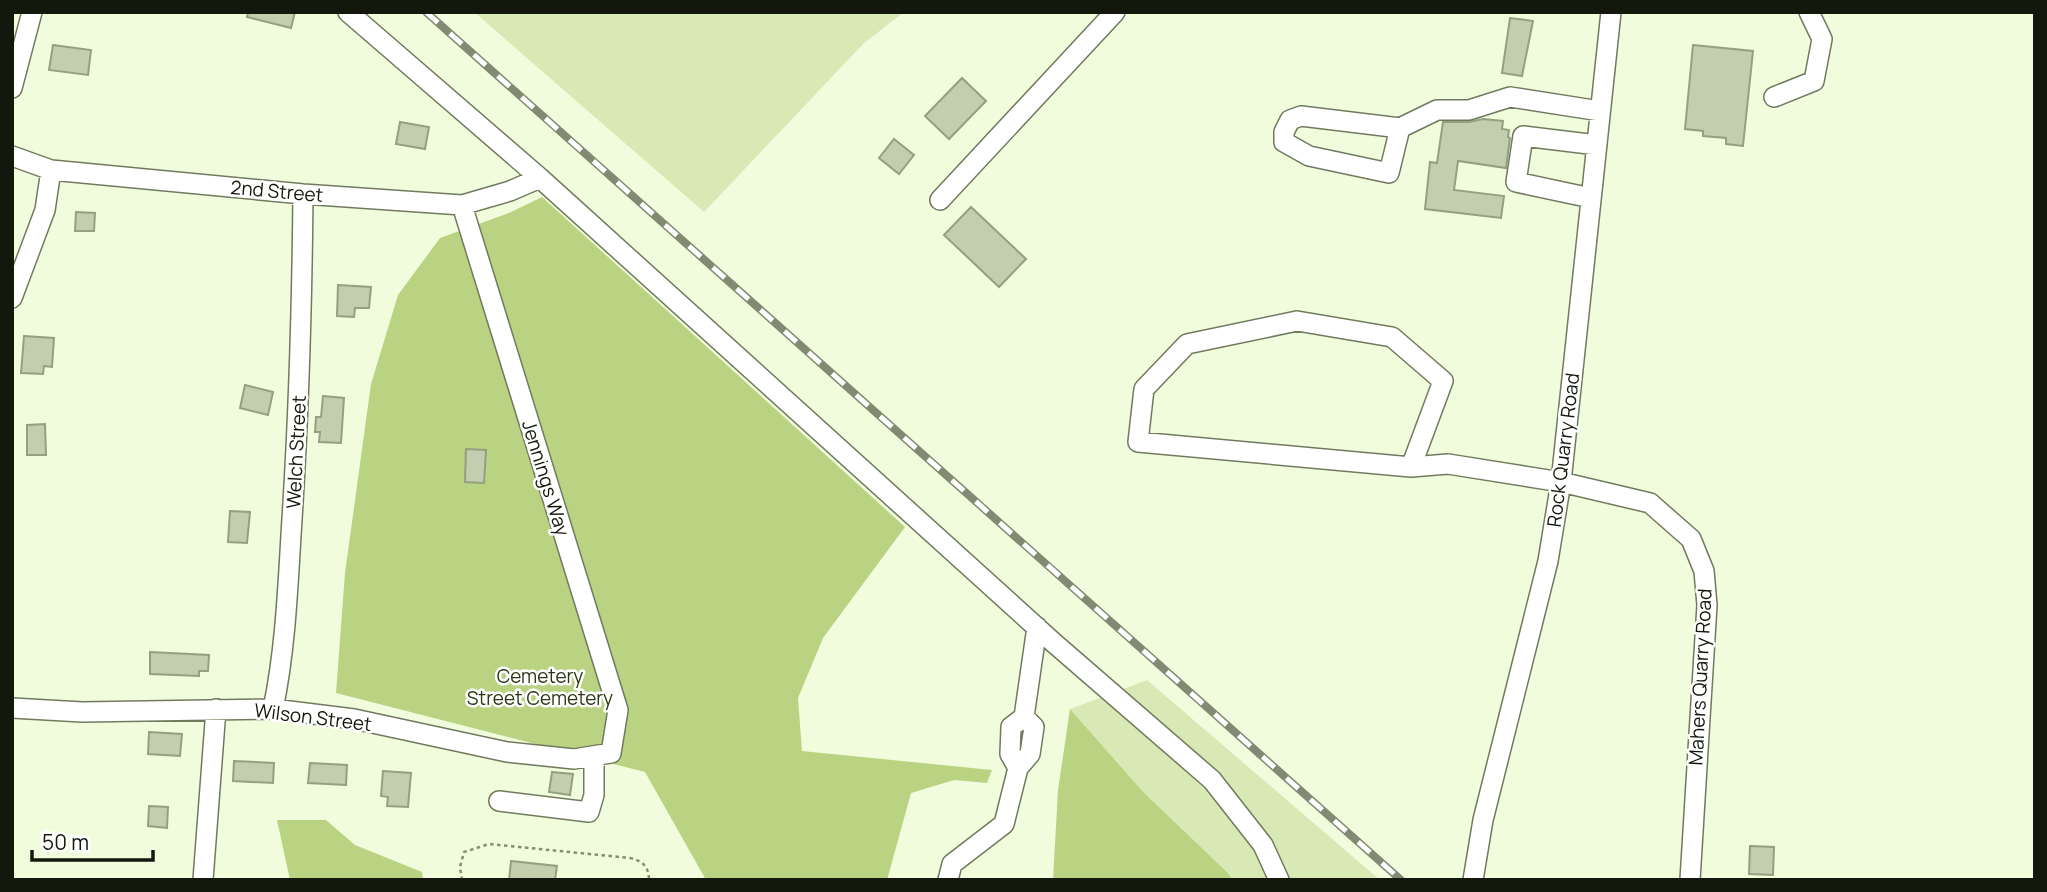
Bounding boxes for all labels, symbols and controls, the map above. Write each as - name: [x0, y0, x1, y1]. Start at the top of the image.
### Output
- street label: 2nd Street: [230, 174, 324, 208]
- street label: Rock Quarry Road: [1541, 372, 1585, 528]
- street label: Welch Street: [280, 395, 312, 509]
- street label: Jennings Way: [516, 417, 576, 539]
- street label: Mahers Quarry Road: [1682, 588, 1718, 766]
- park label: Cemetery Street Cemetery: [467, 663, 613, 711]
- street label: Wilson Street: [253, 697, 373, 737]
- scale bar: [32, 818, 152, 862]
- text: 50 m: [42, 828, 89, 856]

